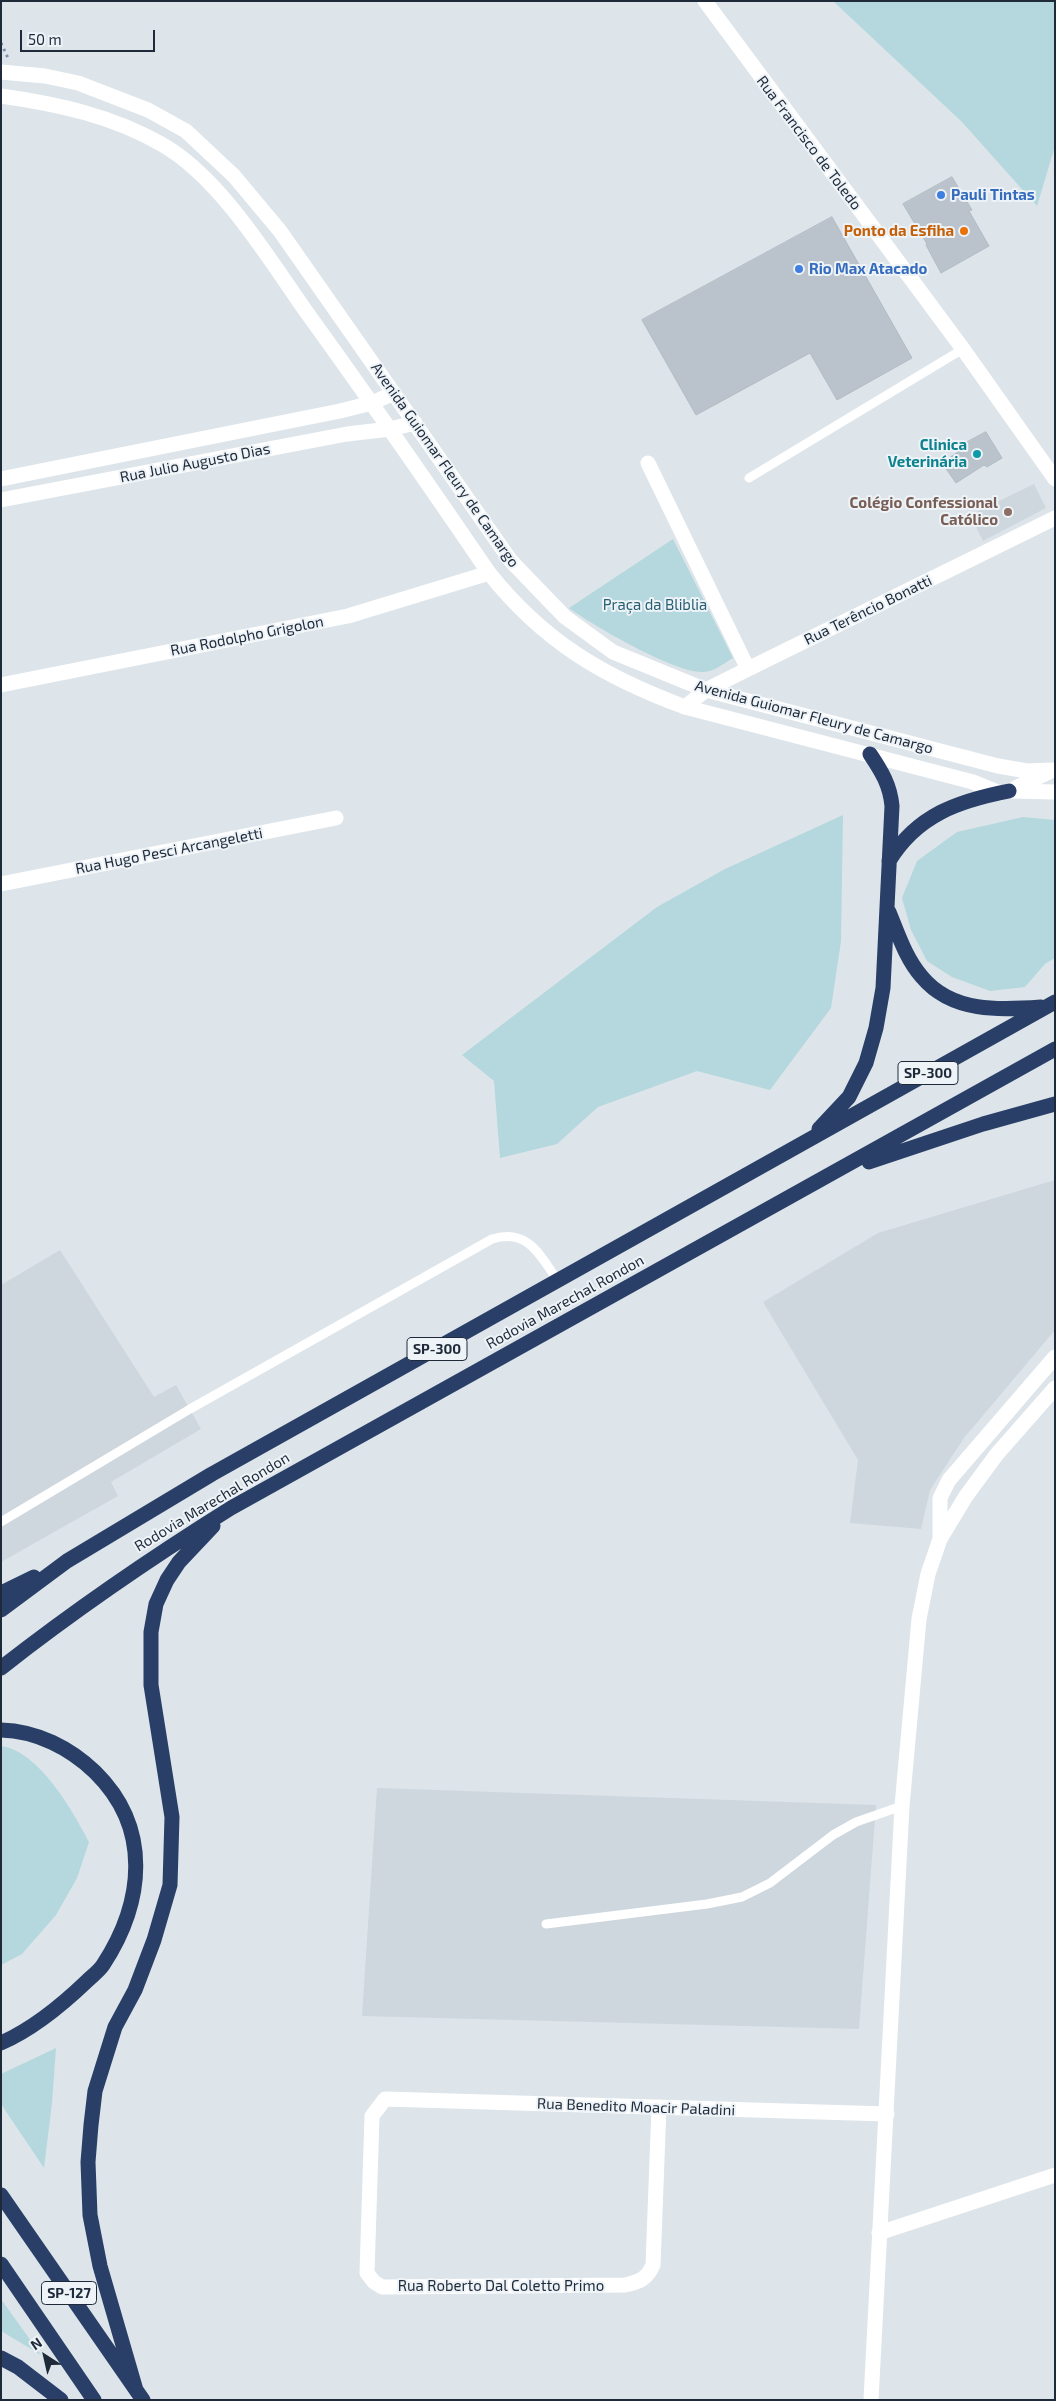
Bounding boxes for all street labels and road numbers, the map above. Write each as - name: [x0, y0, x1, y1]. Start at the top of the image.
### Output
- street label: Rua Francisco de Toledo: [753, 72, 865, 214]
- street label: Avenida Guiomar Fleury de Camargo: [367, 359, 523, 571]
- street label: Rua Julio Augusto Dias: [118, 440, 272, 486]
- street label: Rua Terêncio Bonatti: [801, 571, 935, 649]
- street label: Rua Rodolpho Grigolon: [169, 612, 325, 660]
- street label: Avenida Guiomar Fleury de Camargo: [693, 676, 935, 758]
- street label: Rua Hugo Pesci Arcangeletti: [74, 824, 264, 878]
- road number: SP-300: [898, 1062, 958, 1084]
- street label: Rodovia Marechal Rondon: [483, 1251, 647, 1353]
- road number: SP-300: [407, 1338, 467, 1360]
- street label: Rodovia Marechal Rondon: [131, 1449, 293, 1555]
- street label: Rua Benedito Moacir Paladini: [537, 2095, 735, 2119]
- street label: Rua Roberto Dal Coletto Primo: [398, 2277, 604, 2295]
- road number: SP-127: [42, 2282, 96, 2304]

